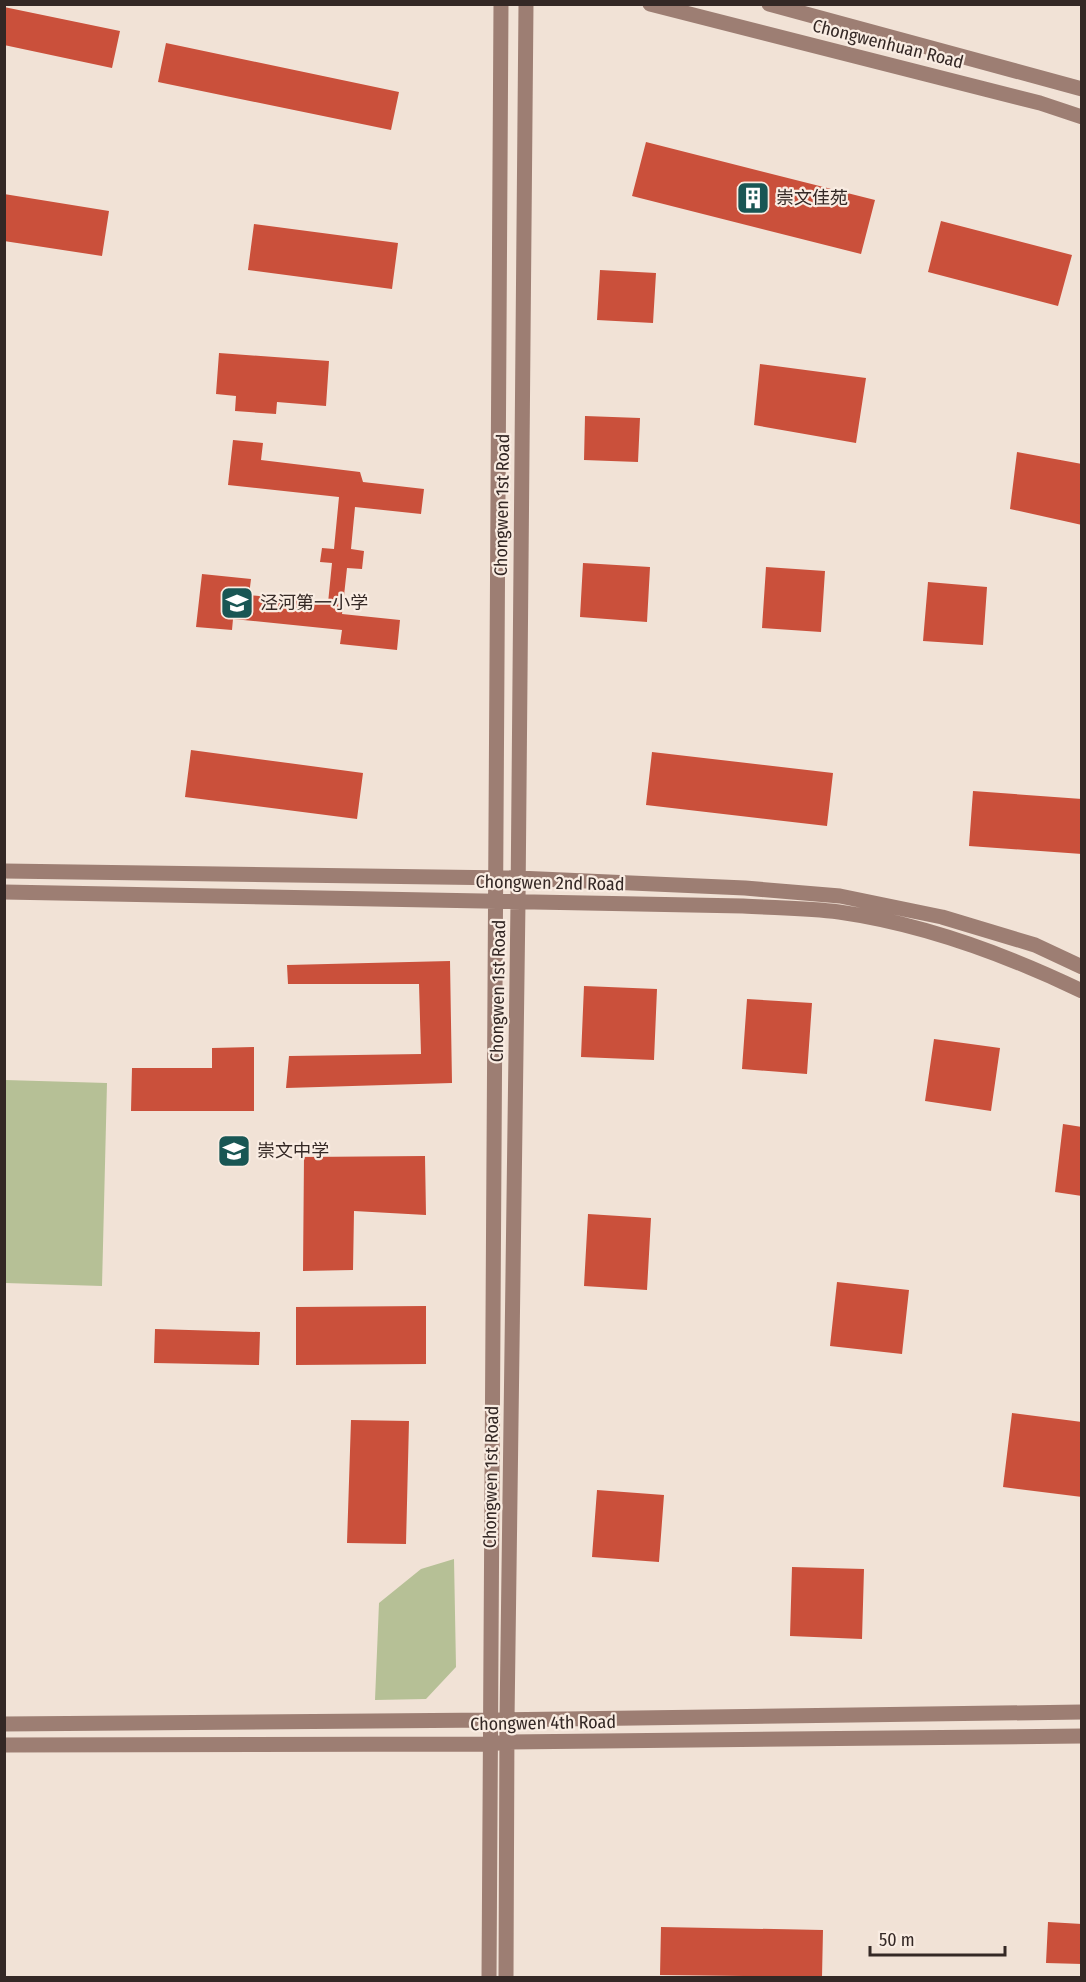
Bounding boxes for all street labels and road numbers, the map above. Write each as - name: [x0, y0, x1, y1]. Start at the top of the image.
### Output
- street label: Chongwenhuan Road: [810, 15, 966, 73]
- street label: Chongwen 1st Road: [490, 434, 514, 576]
- street label: Chongwen 2nd Road: [475, 871, 625, 895]
- street label: Chongwen 1st Road: [486, 920, 510, 1062]
- street label: Chongwen 1st Road: [479, 1406, 503, 1548]
- street label: Chongwen 4th Road: [470, 1711, 616, 1735]

